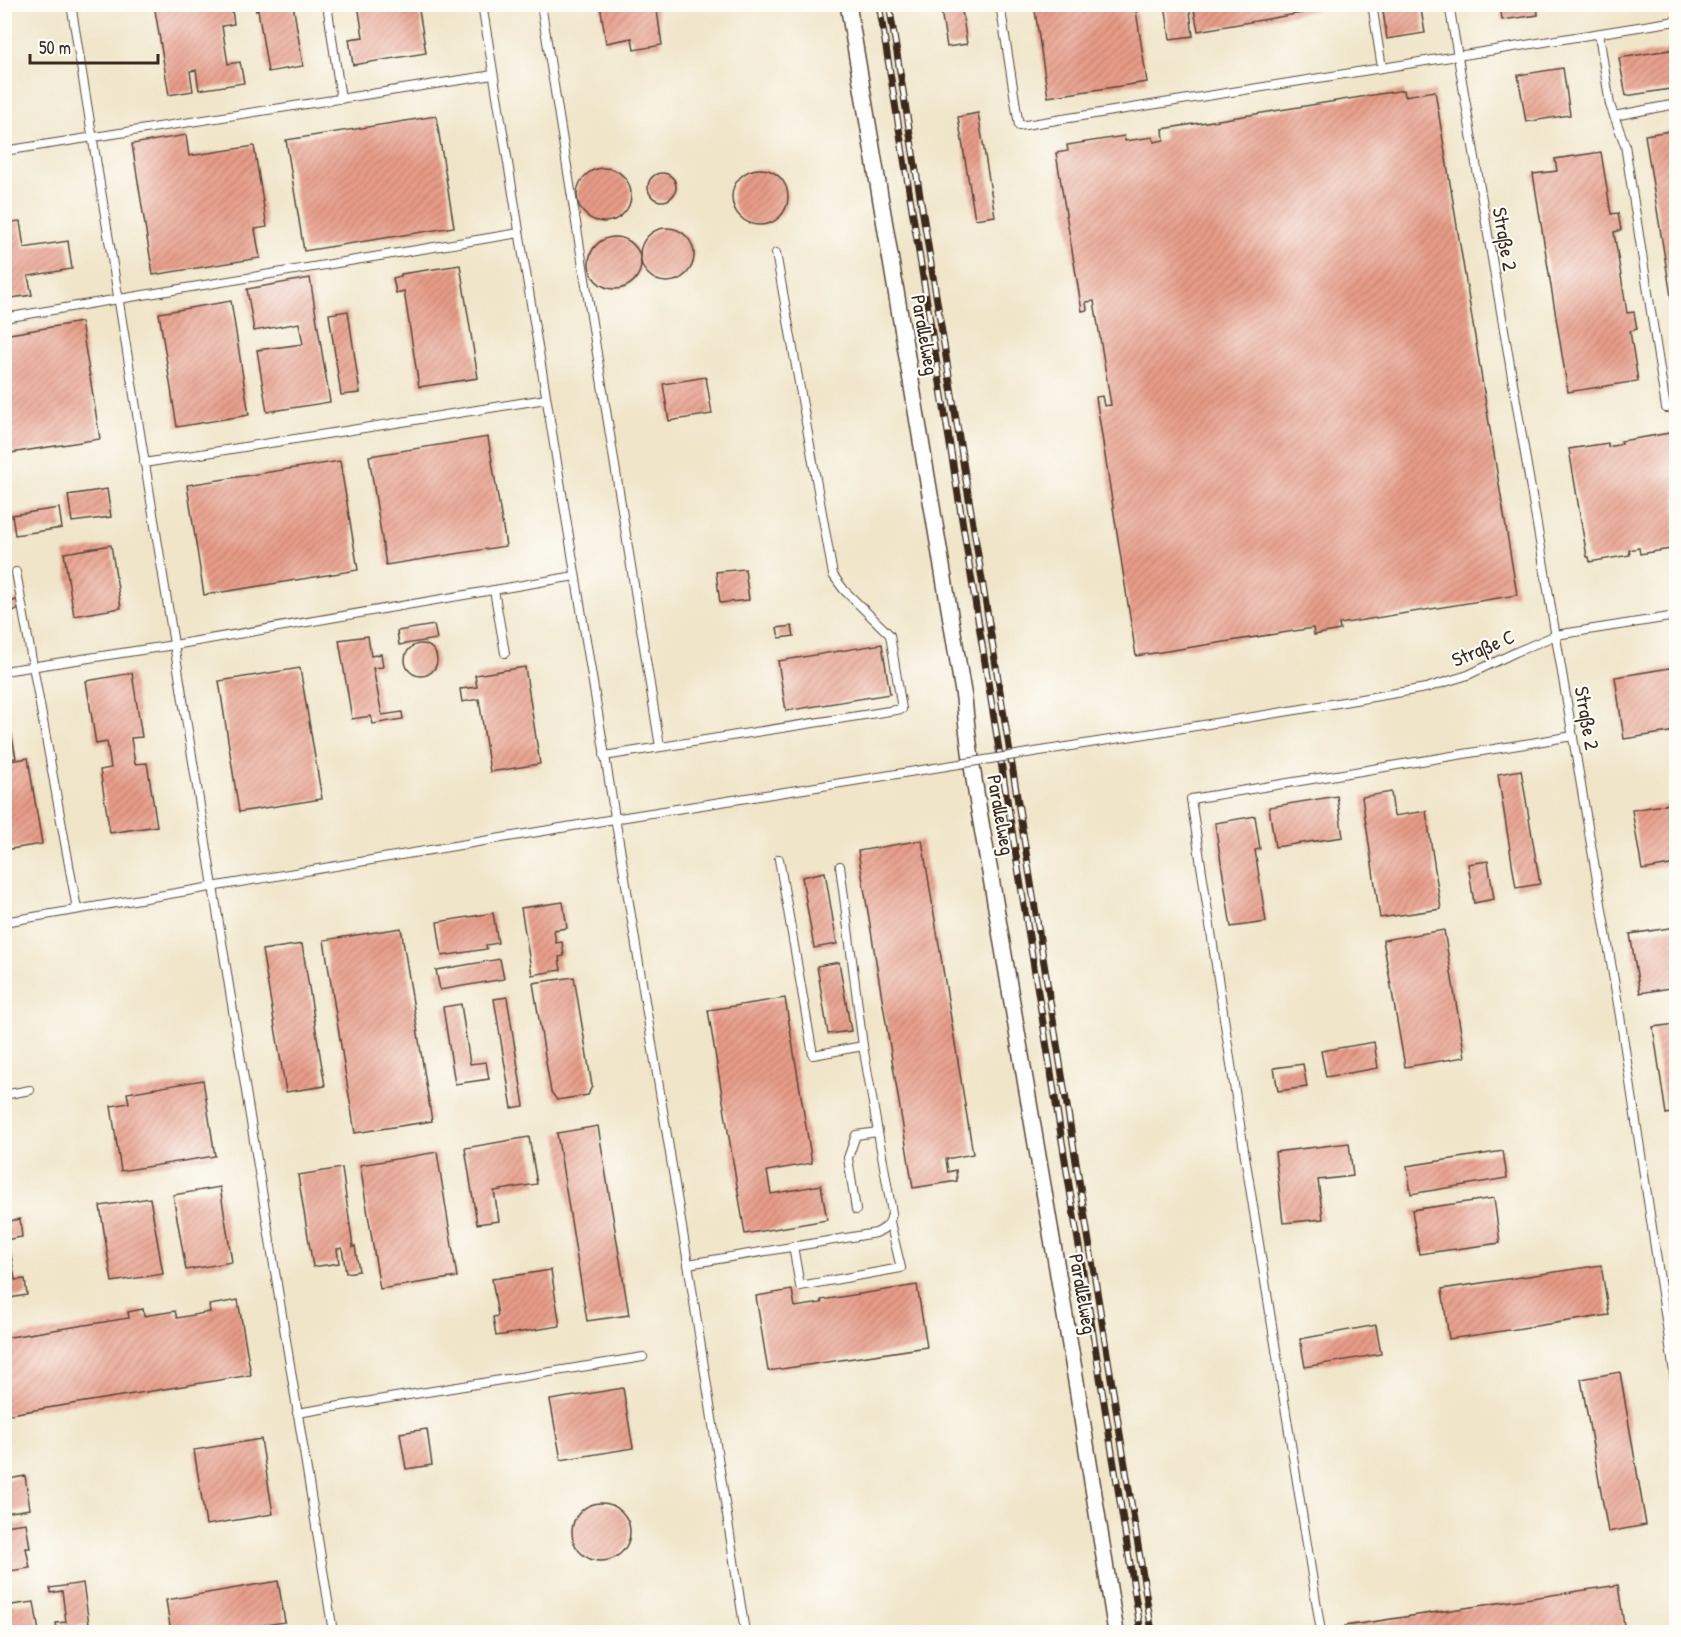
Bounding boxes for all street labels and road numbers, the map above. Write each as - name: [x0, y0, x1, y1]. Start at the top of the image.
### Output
- street label: Straße 2: [1487, 205, 1524, 273]
- street label: Parallelweg: [905, 293, 946, 377]
- street label: Straße C: [1447, 622, 1518, 673]
- street label: Straße 2: [1569, 684, 1606, 752]
- street label: Parallelweg: [981, 773, 1022, 857]
- street label: Parallelweg: [1063, 1252, 1104, 1336]

